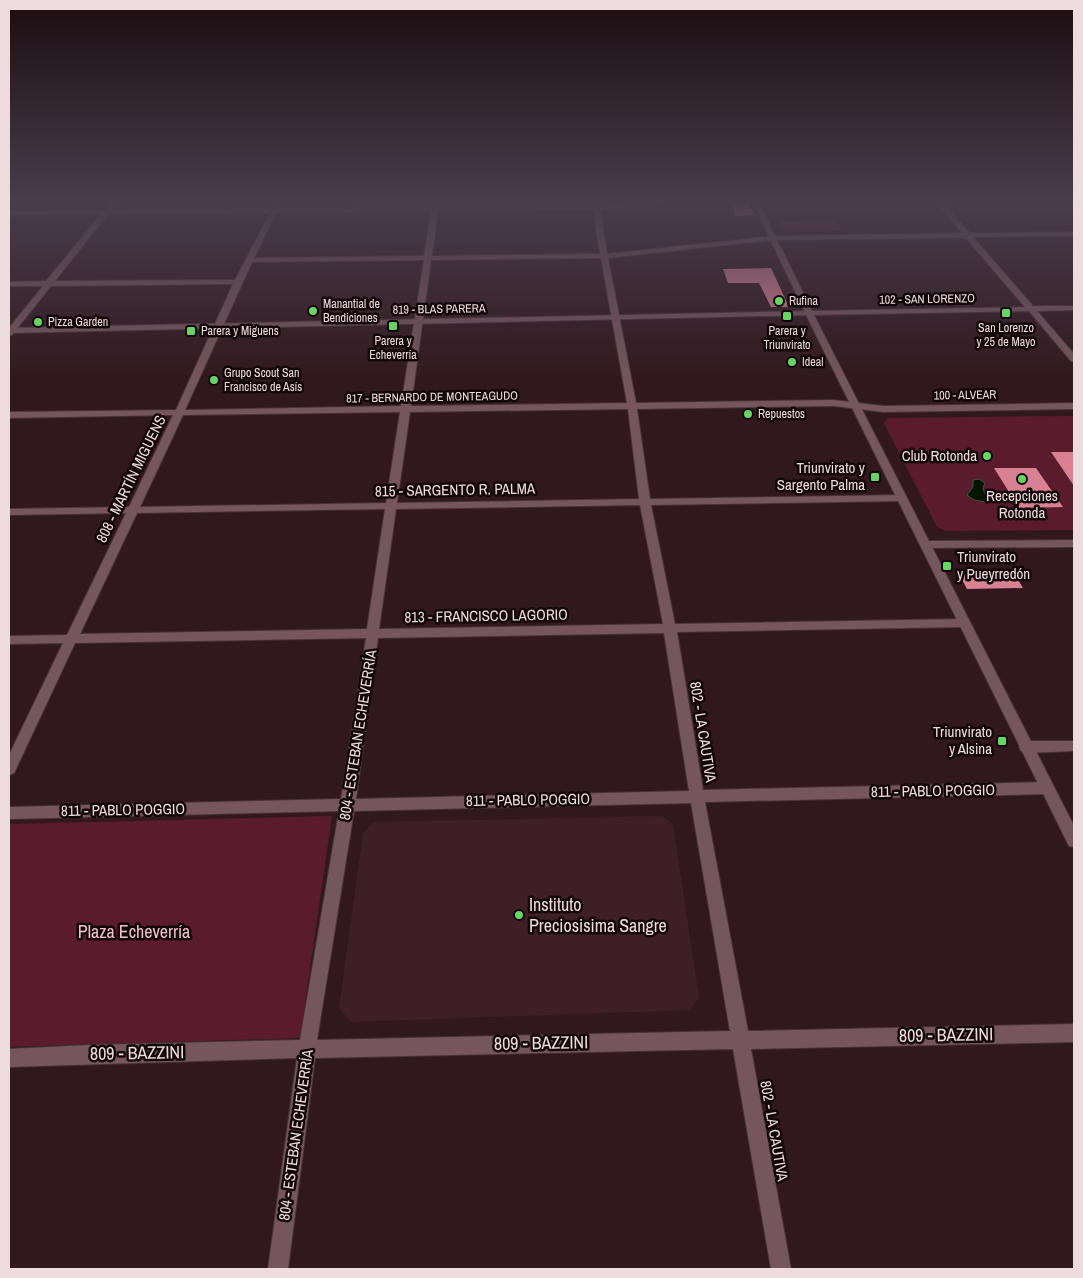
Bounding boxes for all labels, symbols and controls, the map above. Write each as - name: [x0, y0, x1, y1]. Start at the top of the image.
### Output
- street label: 102 - SAN LORENZO: [879, 290, 975, 308]
- place label: Rufina: [789, 293, 819, 309]
- marker: Rufina: [773, 295, 785, 307]
- place label: Manantial de Bendiciones: [323, 296, 380, 326]
- street label: 819 - BLAS PARERA: [392, 300, 486, 318]
- marker: Manantial de Bendiciones: [307, 305, 319, 317]
- marker: San Lorenzo y 25 de Mayo: [1000, 307, 1012, 319]
- marker: Parera y Triunvirato: [781, 310, 793, 322]
- place label: Pizza Garden: [48, 314, 108, 330]
- marker: Pizza Garden: [32, 316, 44, 328]
- marker: Parera y Echeverría: [387, 320, 399, 332]
- place label: San Lorenzo y 25 de Mayo: [976, 320, 1036, 350]
- place label: Parera y Miguens: [201, 323, 279, 339]
- place label: Parera y Triunvirato: [763, 323, 811, 353]
- marker: Parera y Miguens: [185, 325, 197, 337]
- place label: Parera y Echeverría: [369, 333, 417, 363]
- place label: Ideal: [802, 354, 823, 370]
- marker: Ideal: [786, 356, 798, 368]
- place label: Grupo Scout San Francisco de Asís: [224, 365, 302, 395]
- marker: Grupo Scout San Francisco de Asís: [208, 374, 220, 386]
- street label: 100 - ALVEAR: [933, 386, 997, 404]
- street label: 817 - BERNARDO DE MONTEAGUDO: [346, 387, 518, 406]
- place label: Repuestos: [758, 406, 805, 422]
- marker: Repuestos: [742, 408, 754, 420]
- street label: 808 - MARTÍN MIGUENS: [91, 412, 171, 546]
- place label: Club Rotonda: [902, 445, 977, 466]
- marker: Club Rotonda: [981, 450, 993, 462]
- place label: Triunvirato y Sargento Palma: [777, 457, 866, 495]
- marker: Triunvirato y Sargento Palma: [869, 471, 881, 483]
- marker: Recepciones Rotonda: [1016, 473, 1028, 485]
- street label: 815 - SARGENTO R. PALMA: [375, 478, 536, 501]
- place label: Recepciones Rotonda: [986, 485, 1058, 523]
- place label: Triunvirato y Pueyrredón: [957, 546, 1030, 584]
- marker: Triunvirato y Pueyrredón: [941, 560, 953, 572]
- street label: 813 - FRANCISCO LAGORIO: [404, 604, 568, 627]
- street label: 804 - ESTEBAN ECHEVERRÍA: [334, 647, 381, 822]
- street label: 802 - LA CAUTIVA: [685, 680, 722, 785]
- place label: Triunvirato y Alsina: [933, 721, 992, 759]
- marker: Triunvirato y Alsina: [996, 735, 1008, 747]
- street label: 811 - PABLO POGGIO: [871, 779, 995, 802]
- street label: 811 - PABLO POGGIO: [466, 788, 590, 811]
- street label: 811 - PABLO POGGIO: [61, 798, 185, 821]
- place label: Instituto Preciosisima Sangre: [529, 892, 667, 938]
- marker: Instituto Preciosisima Sangre: [513, 909, 525, 921]
- park label: Plaza Echeverría: [78, 919, 190, 944]
- street label: 809 - BAZZINI: [899, 1021, 993, 1048]
- street label: 809 - BAZZINI: [494, 1029, 588, 1056]
- street label: 809 - BAZZINI: [90, 1039, 184, 1066]
- street label: 804 - ESTEBAN ECHEVERRÍA: [273, 1047, 318, 1222]
- street label: 802 - LA CAUTIVA: [755, 1079, 794, 1184]

